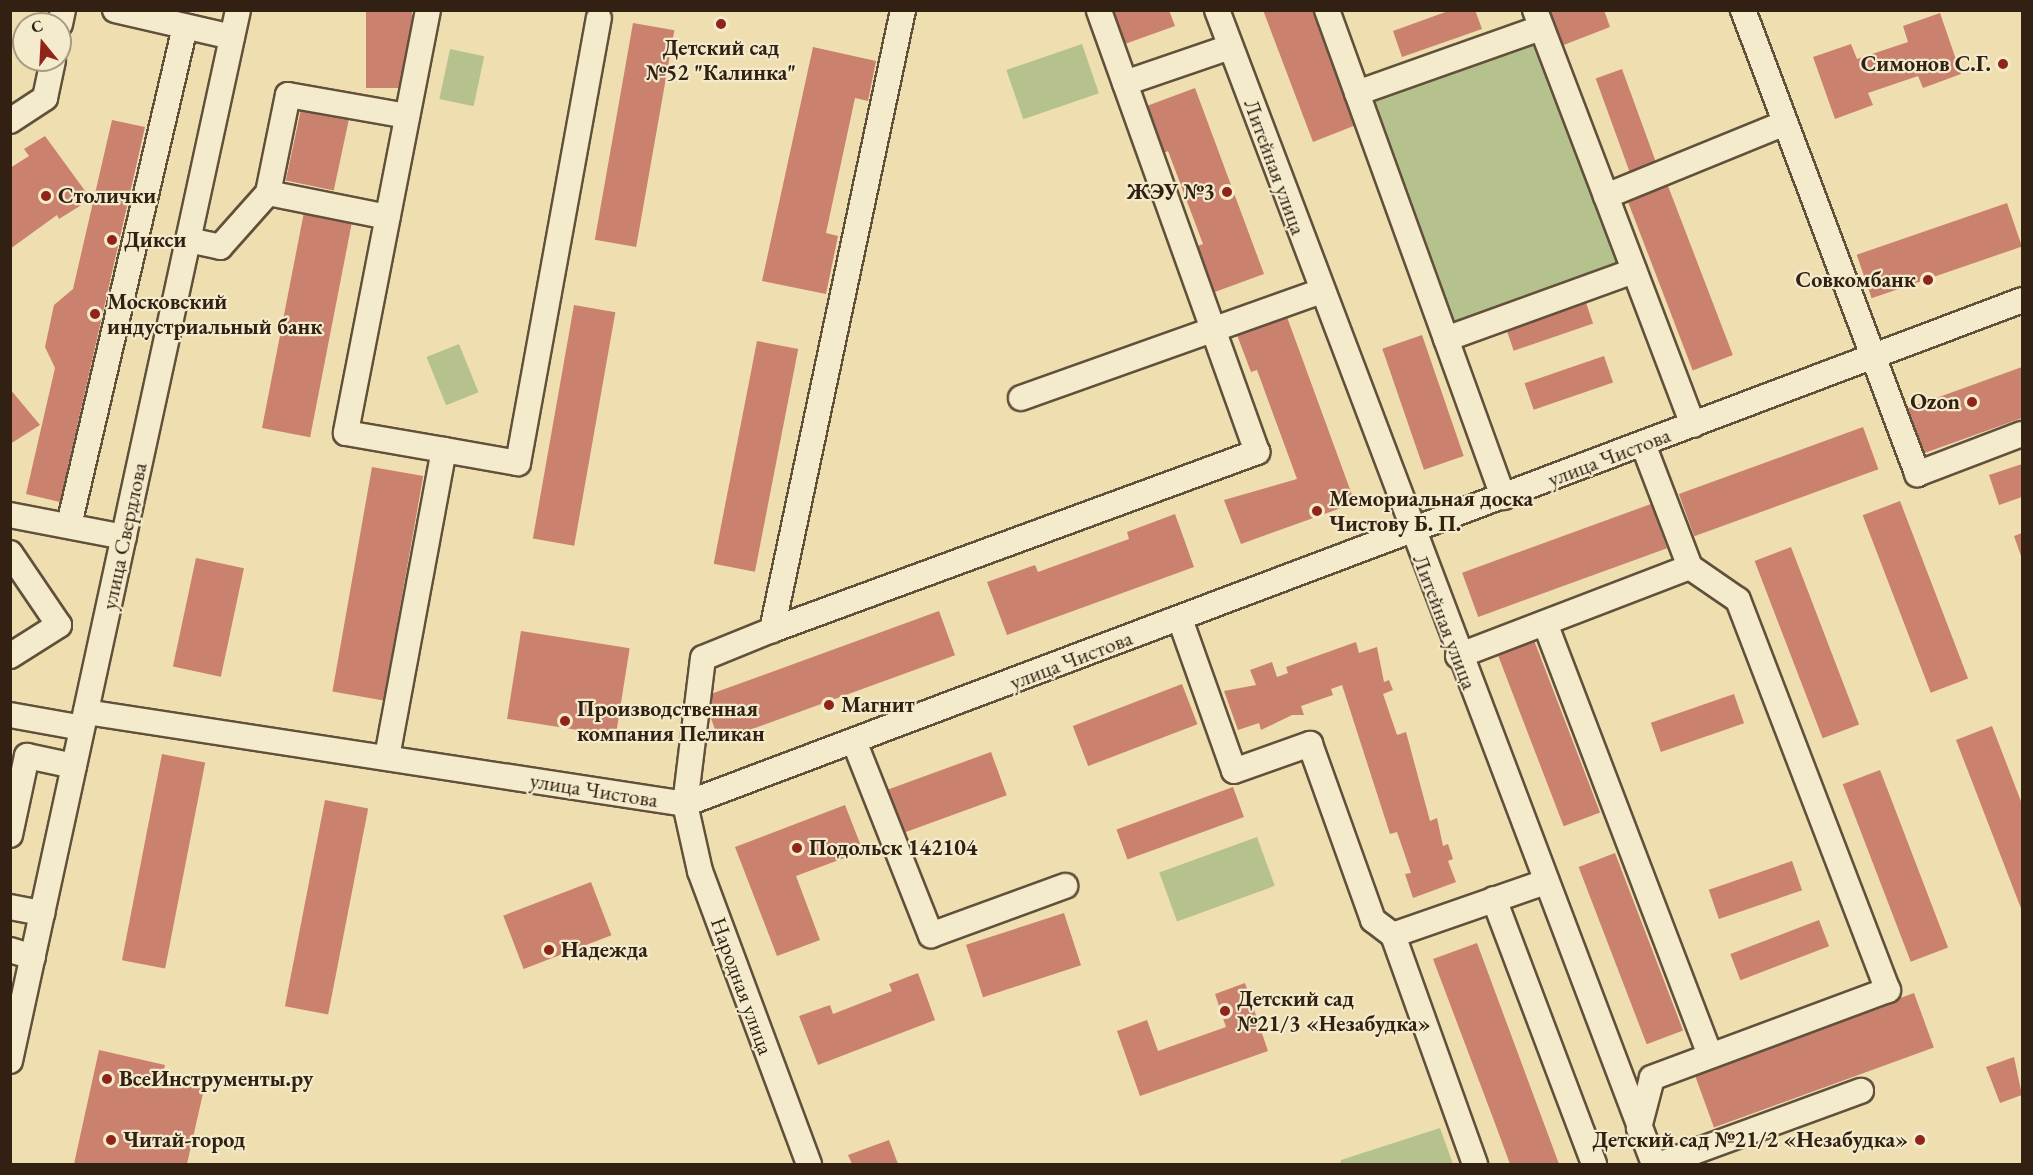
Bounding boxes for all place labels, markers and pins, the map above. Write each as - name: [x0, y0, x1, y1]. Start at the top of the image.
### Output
- marker: Детский сад №52 "Калинка": [714, 17, 728, 31]
- place label: Детский сад №52 "Калинка": [646, 34, 796, 86]
- place label: Симонов С.Г.: [1861, 51, 1991, 77]
- marker: Симонов С.Г.: [1996, 57, 2010, 71]
- place label: ЖЭУ №3: [1127, 179, 1215, 205]
- place label: Столички: [58, 183, 156, 209]
- marker: ЖЭУ №3: [1220, 185, 1234, 199]
- marker: Столички: [39, 189, 53, 203]
- place label: Дикси: [124, 227, 186, 253]
- marker: Дикси: [105, 233, 119, 247]
- place label: Совкомбанк: [1796, 267, 1916, 293]
- marker: Совкомбанк: [1921, 273, 1935, 287]
- place label: Московский индустриальный банк: [107, 288, 322, 340]
- marker: Московский индустриальный банк: [88, 307, 102, 321]
- place label: Ozon: [1910, 389, 1960, 415]
- marker: Ozon: [1965, 395, 1979, 409]
- place label: Мемориальная доска Чистову Б. П.: [1329, 485, 1533, 536]
- marker: Мемориальная доска Чистову Б. П.: [1310, 504, 1324, 518]
- place label: Магнит: [841, 692, 915, 718]
- place label: Производственная компания Пеликан: [577, 695, 765, 746]
- marker: Магнит: [822, 698, 836, 712]
- marker: Производственная компания Пеликан: [558, 714, 572, 728]
- place label: Подольск 142104: [809, 835, 977, 861]
- marker: Подольск 142104: [790, 841, 804, 855]
- place label: Надежда: [561, 937, 648, 963]
- marker: Надежда: [542, 943, 556, 957]
- place label: Детский сад №21/3 «Незабудка»: [1237, 985, 1430, 1036]
- marker: Детский сад №21/3 «Незабудка»: [1218, 1004, 1232, 1018]
- place label: ВсеИнструменты.ру: [119, 1066, 313, 1092]
- marker: ВсеИнструменты.ру: [100, 1072, 114, 1086]
- place label: Читай-город: [123, 1127, 245, 1153]
- place label: Детский сад №21/2 «Незабудка»: [1592, 1127, 1908, 1153]
- marker: Читай-город: [104, 1133, 118, 1147]
- marker: Детский сад №21/2 «Незабудка»: [1913, 1133, 1927, 1147]

